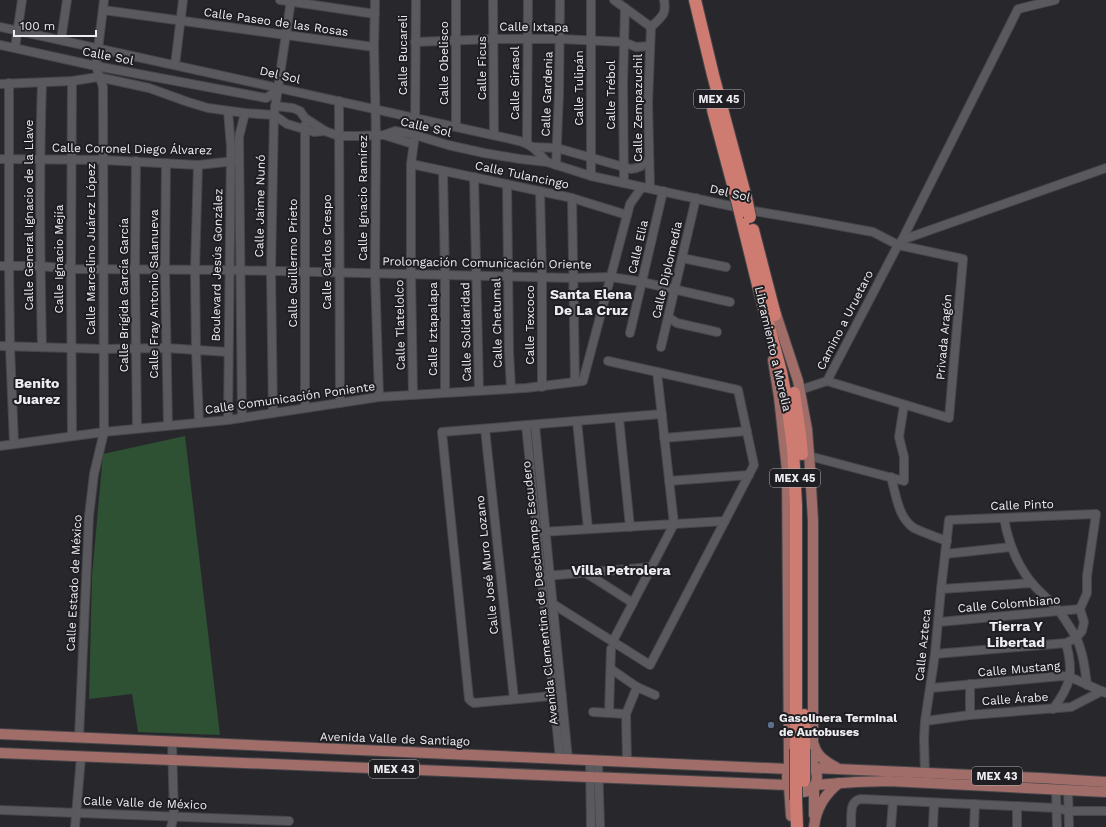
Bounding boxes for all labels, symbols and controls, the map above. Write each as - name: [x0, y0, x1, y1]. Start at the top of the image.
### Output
- street label: Calle Paseo de las Rosas: [203, 5, 349, 39]
- scale bar: [14, 12, 96, 38]
- street label: Calle Bucareli: [396, 15, 410, 95]
- text: 100 m: [20, 19, 55, 33]
- street label: Calle Ixtapa: [499, 19, 569, 35]
- street label: Calle Obelisco: [437, 21, 451, 105]
- street label: Calle Ficus: [475, 36, 489, 100]
- street label: Calle Sol: [81, 44, 135, 68]
- street label: Calle Girasol: [508, 46, 522, 120]
- street label: Calle Tulipán: [572, 50, 586, 126]
- street label: Calle Gardenia: [539, 51, 555, 137]
- street label: Calle Zempazuchil: [631, 54, 645, 162]
- street label: Calle Trébol: [604, 60, 618, 130]
- street label: Del Sol: [258, 64, 302, 87]
- road number: MEX 45: [694, 90, 744, 108]
- street label: Calle Sol: [399, 114, 453, 140]
- street label: Calle General Ignacio de la Llave: [22, 120, 36, 310]
- street label: Calle Ignacio Ramírez: [356, 135, 370, 261]
- street label: Calle Coronel Diego Álvarez: [52, 141, 212, 157]
- street label: Calle Jaime Nunó: [252, 154, 268, 258]
- street label: Calle Tulancingo: [474, 158, 570, 192]
- street label: Calle Marcelino Juárez López: [84, 163, 98, 335]
- street label: Del Sol: [708, 182, 752, 205]
- street label: Boulevard Jesús González: [209, 188, 225, 342]
- street label: Calle Carlos Crespo: [320, 194, 334, 310]
- street label: Calle Guillermo Prieto: [286, 199, 300, 327]
- street label: Calle Ignacio Mejía: [52, 204, 66, 313]
- street label: Calle Fray Antonio Salanueva: [147, 209, 161, 379]
- street label: Calle Brígida García García: [117, 217, 131, 372]
- street label: Calle Elia: [625, 219, 651, 275]
- street label: Calle Diplomedia: [649, 220, 685, 320]
- street label: Prolongación Comunicación Oriente: [382, 254, 592, 272]
- street label: Camino a Uruetaro: [814, 268, 876, 372]
- street label: Calle Chetumal: [489, 277, 505, 368]
- street label: Calle Tlatelolco: [392, 280, 408, 370]
- street label: Calle Iztapalapa: [426, 282, 440, 376]
- street label: Calle Solidaridad: [458, 282, 474, 382]
- street label: Calle Texcoco: [523, 285, 537, 365]
- street label: Libramiento a Morelia: [752, 285, 794, 413]
- district label: Santa Elena De La Cruz: [550, 286, 633, 318]
- street label: Privada Aragón: [933, 293, 955, 381]
- district label: Benito Juarez: [14, 375, 60, 407]
- street label: Calle Comunicación Poniente: [204, 379, 376, 417]
- street label: Avenida Clementina de Deschamps Escudero: [519, 460, 561, 726]
- road number: MEX 45: [770, 469, 820, 487]
- street label: Calle José Muro Lozano: [473, 495, 501, 635]
- street label: Calle Pinto: [990, 497, 1054, 513]
- street label: Calle Estado de México: [63, 514, 85, 652]
- district label: Villa Petrolera: [571, 562, 671, 578]
- street label: Calle Colombiano: [957, 593, 1061, 615]
- street label: Calle Azteca: [912, 608, 934, 682]
- district label: Tierra Y Libertad: [987, 618, 1045, 650]
- street label: Calle Mustang: [977, 658, 1062, 680]
- street label: Calle Árabe: [981, 690, 1049, 708]
- place label: Gasolinera Terminal de Autobuses: [779, 711, 897, 739]
- marker: Gasolinera Terminal de Autobuses: [766, 720, 776, 730]
- street label: Avenida Valle de Santiago: [320, 729, 470, 749]
- road number: MEX 43: [369, 760, 419, 778]
- road number: MEX 43: [972, 767, 1022, 785]
- street label: Calle Valle de México: [83, 794, 207, 812]

